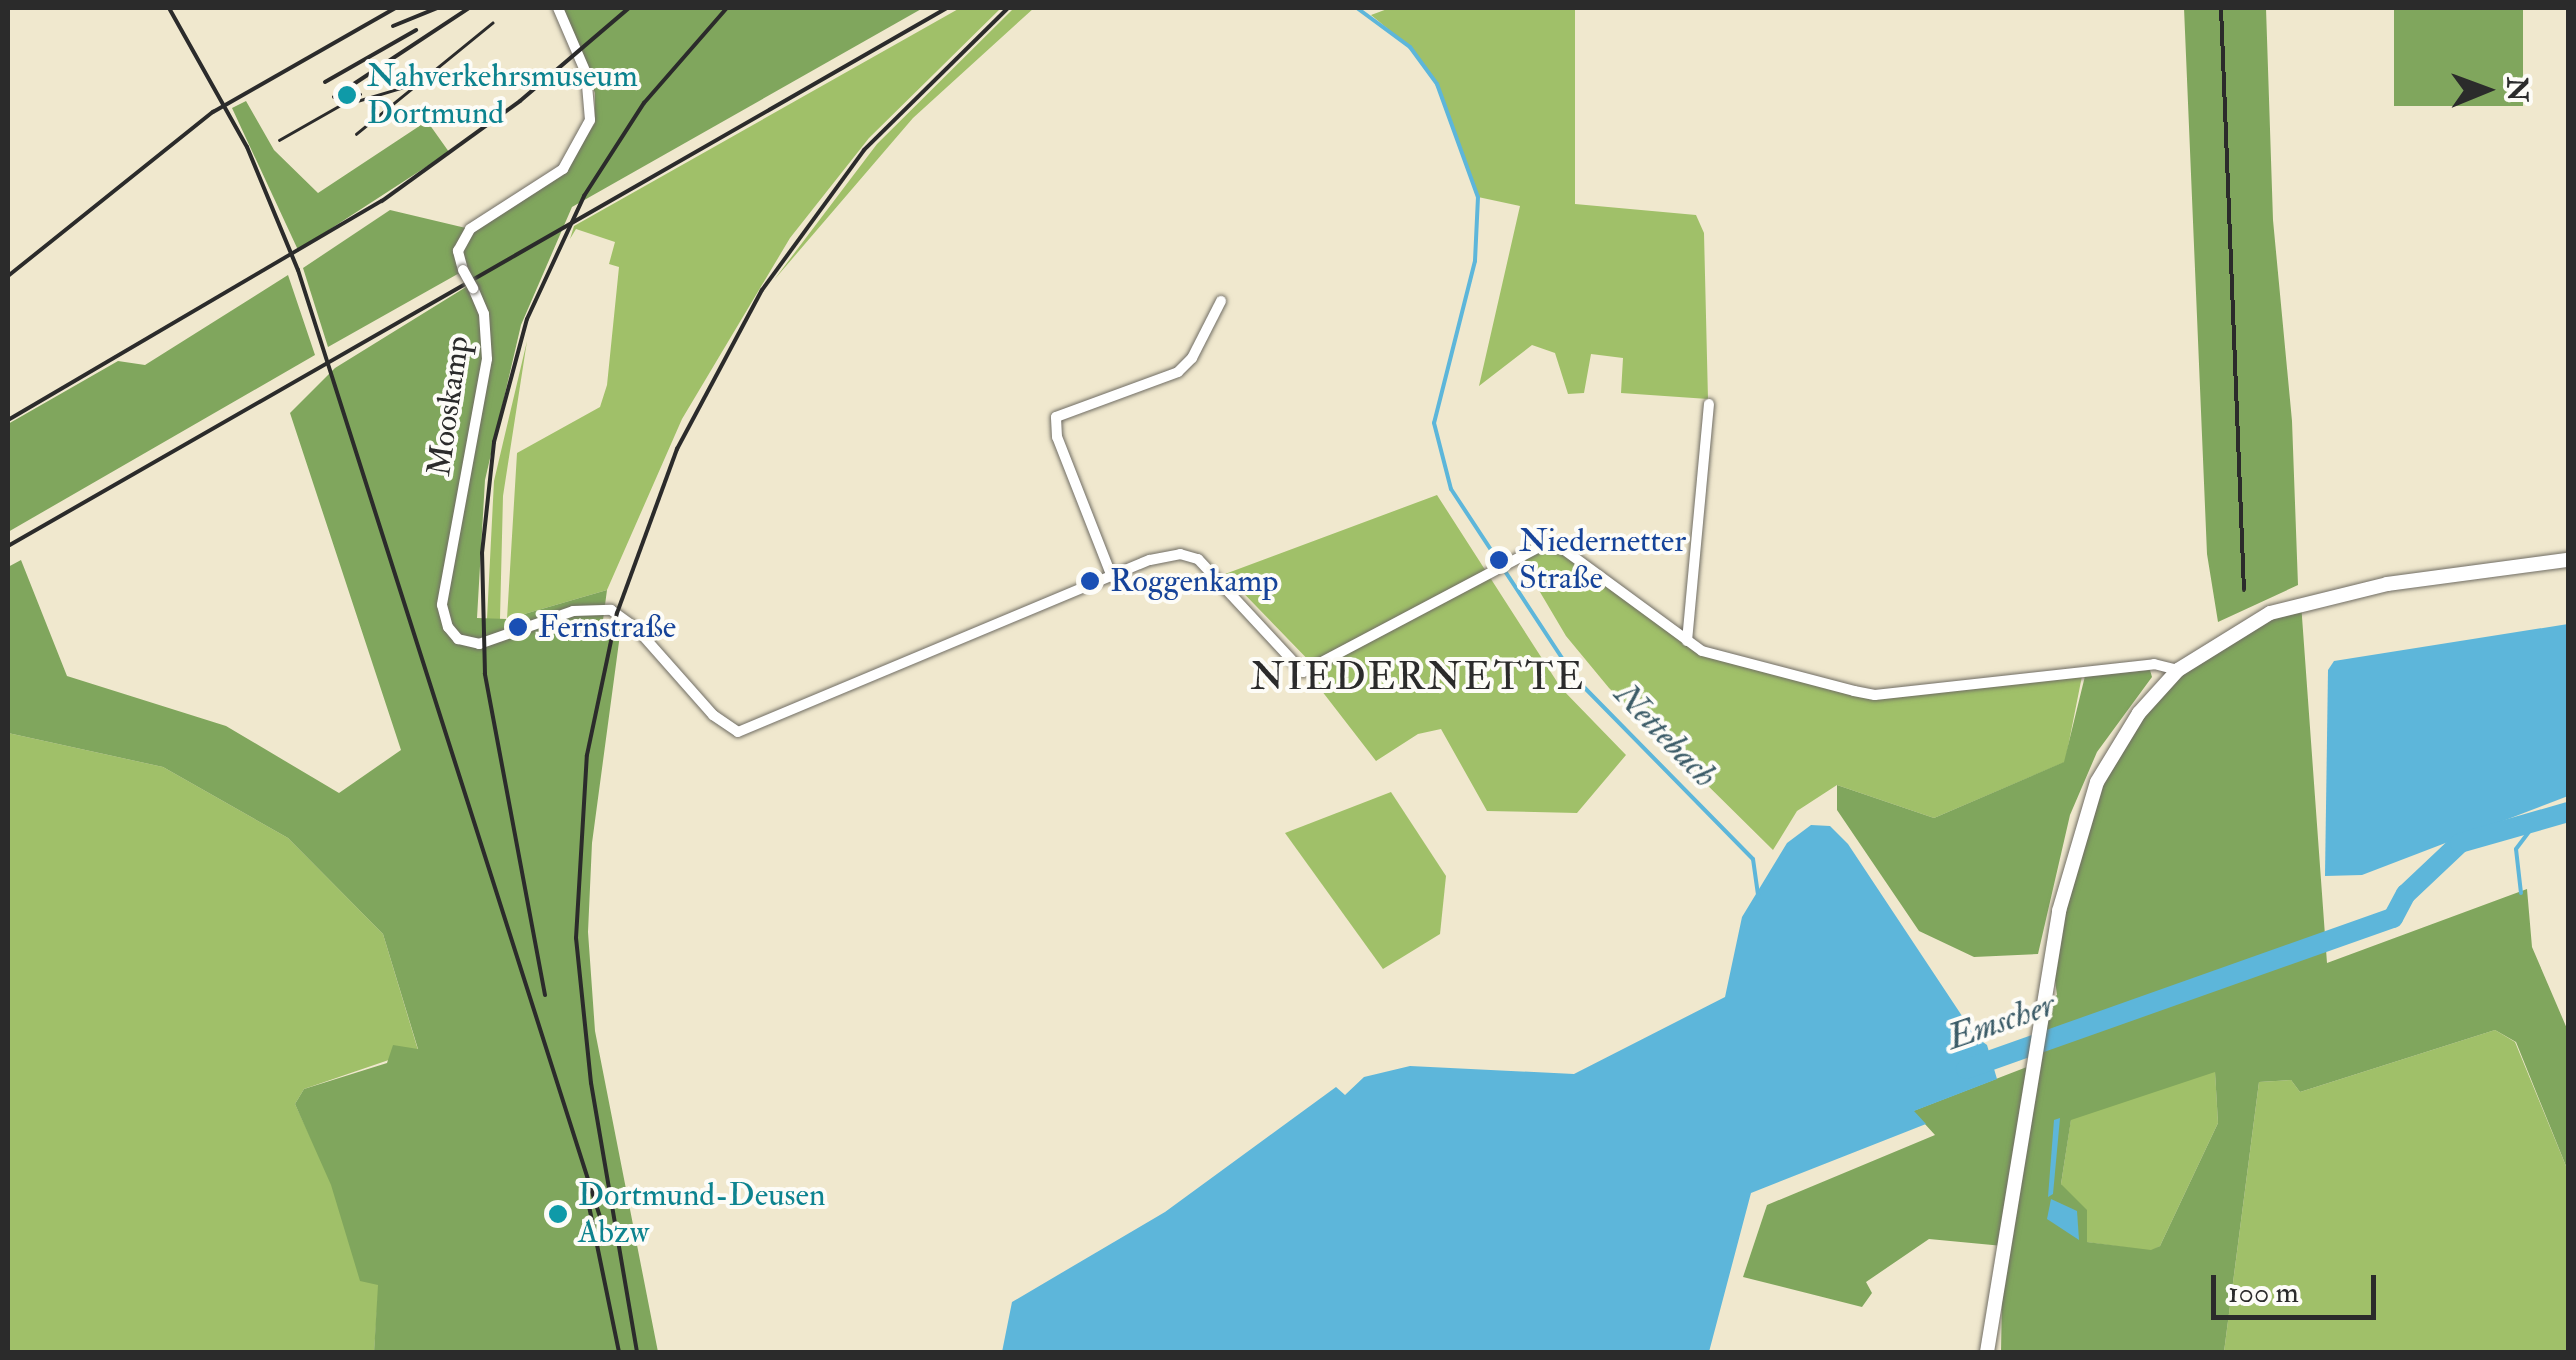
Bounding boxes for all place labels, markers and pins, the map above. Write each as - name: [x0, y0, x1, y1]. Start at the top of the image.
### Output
- place label: Nahverkehrsmuseum Dortmund: [367, 58, 638, 133]
- marker: Nahverkehrsmuseum Dortmund: [336, 84, 358, 106]
- place label: Niedernetter Straße: [1519, 523, 1686, 598]
- marker: Niedernetter Straße: [1488, 549, 1510, 571]
- place label: Roggenkamp: [1110, 562, 1278, 600]
- marker: Roggenkamp: [1079, 570, 1101, 592]
- place label: Fernstraße: [538, 608, 676, 646]
- marker: Fernstraße: [507, 616, 529, 638]
- place label: Dortmund-Deusen Abzw: [578, 1177, 825, 1252]
- marker: Dortmund-Deusen Abzw: [547, 1203, 569, 1225]

